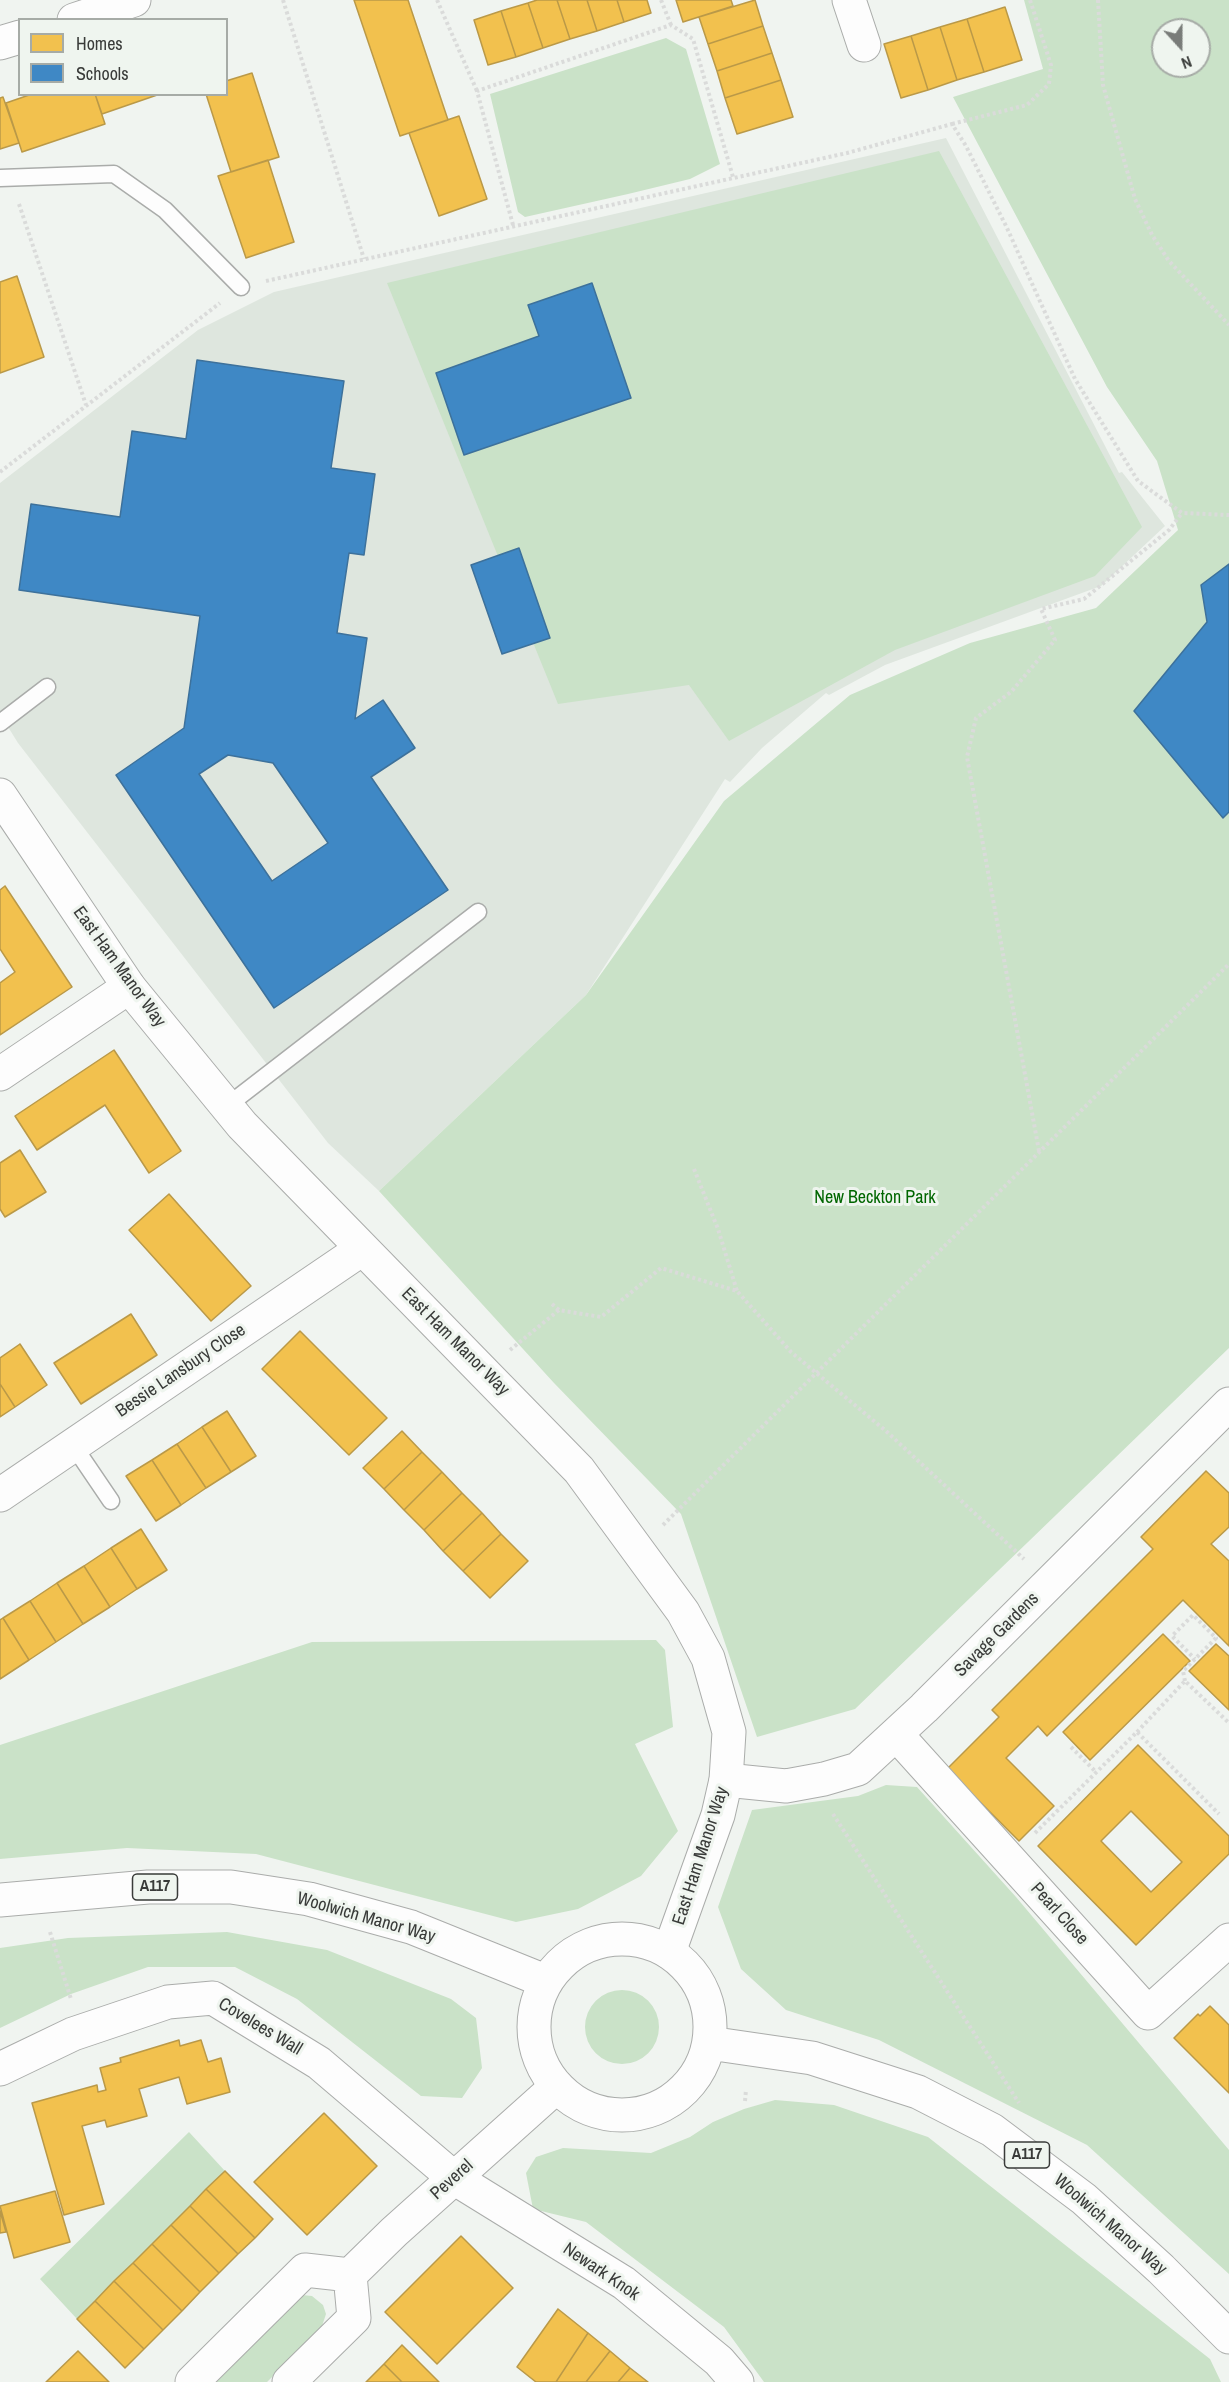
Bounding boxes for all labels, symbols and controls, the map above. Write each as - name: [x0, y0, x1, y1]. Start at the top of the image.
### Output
- legend: [18, 18, 228, 96]
- north arrow: [1151, 18, 1211, 78]
- text: Homes: [76, 31, 123, 56]
- text: N: [1178, 51, 1195, 75]
- text: Schools: [76, 61, 129, 86]
- street label: East Ham Manor Way: [68, 902, 170, 1032]
- park label: New Beckton Park: [814, 1187, 936, 1209]
- street label: East Ham Manor Way: [397, 1284, 513, 1400]
- street label: Bessie Lansbury Close: [112, 1320, 250, 1422]
- street label: Savage Gardens: [950, 1588, 1044, 1682]
- street label: East Ham Manor Way: [669, 1784, 733, 1928]
- road number: A117: [132, 1874, 178, 1900]
- street label: Pearl Close: [1025, 1878, 1093, 1950]
- street label: Woolwich Manor Way: [294, 1888, 438, 1948]
- street label: Covelees Wall: [214, 1994, 306, 2060]
- road number: A117: [1004, 2142, 1050, 2168]
- street label: Peverel: [426, 2155, 478, 2205]
- street label: Woolwich Manor Way: [1049, 2170, 1171, 2280]
- street label: Newark Knok: [559, 2239, 643, 2305]

